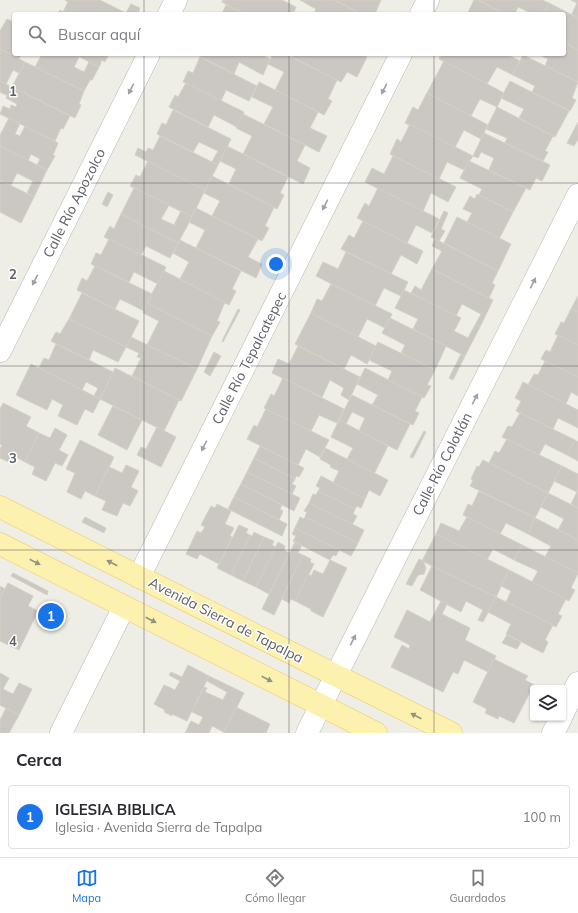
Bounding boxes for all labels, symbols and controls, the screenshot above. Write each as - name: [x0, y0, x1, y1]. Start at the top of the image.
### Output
- search box: [12, 12, 566, 56]
- icon: search: [26, 23, 48, 45]
- text: Buscar aquí: [58, 25, 140, 44]
- text: 1: [9, 83, 17, 99]
- one-way arrow: [128, 83, 134, 95]
- one-way arrow: [380, 83, 387, 95]
- street label: Calle Río Apozolco: [39, 145, 109, 261]
- one-way arrow: [322, 199, 328, 211]
- your location: [266, 254, 286, 274]
- text: 2: [9, 266, 17, 282]
- one-way arrow: [32, 275, 39, 286]
- one-way arrow: [530, 277, 537, 289]
- street label: Calle Río Tepalcatepec: [208, 289, 290, 427]
- one-way arrow: [472, 393, 478, 405]
- street label: Calle Río Colotlán: [408, 409, 476, 519]
- one-way arrow: [201, 441, 208, 452]
- text: 3: [9, 450, 17, 466]
- one-way arrow: [29, 559, 41, 565]
- one-way arrow: [107, 560, 118, 566]
- street label: Avenida Sierra de Tapalpa: [146, 573, 306, 667]
- pin: 1: [38, 601, 64, 631]
- one-way arrow: [145, 617, 157, 623]
- text: 4: [9, 633, 17, 649]
- one-way arrow: [350, 635, 356, 646]
- one-way arrow: [261, 675, 273, 682]
- map controls: [530, 685, 566, 721]
- button: layers: [530, 685, 566, 721]
- one-way arrow: [411, 712, 422, 719]
- text: Cerca: [16, 749, 62, 770]
- text: IGLESIA BIBLICA: [55, 800, 176, 819]
- text: 1: [26, 809, 34, 825]
- text: 100 m: [523, 809, 561, 825]
- text: Iglesia · Avenida Sierra de Tapalpa: [55, 819, 262, 835]
- tab: Mapa: [72, 867, 101, 905]
- tab: Cómo llegar: [245, 867, 306, 905]
- tab: Guardados: [450, 867, 506, 905]

